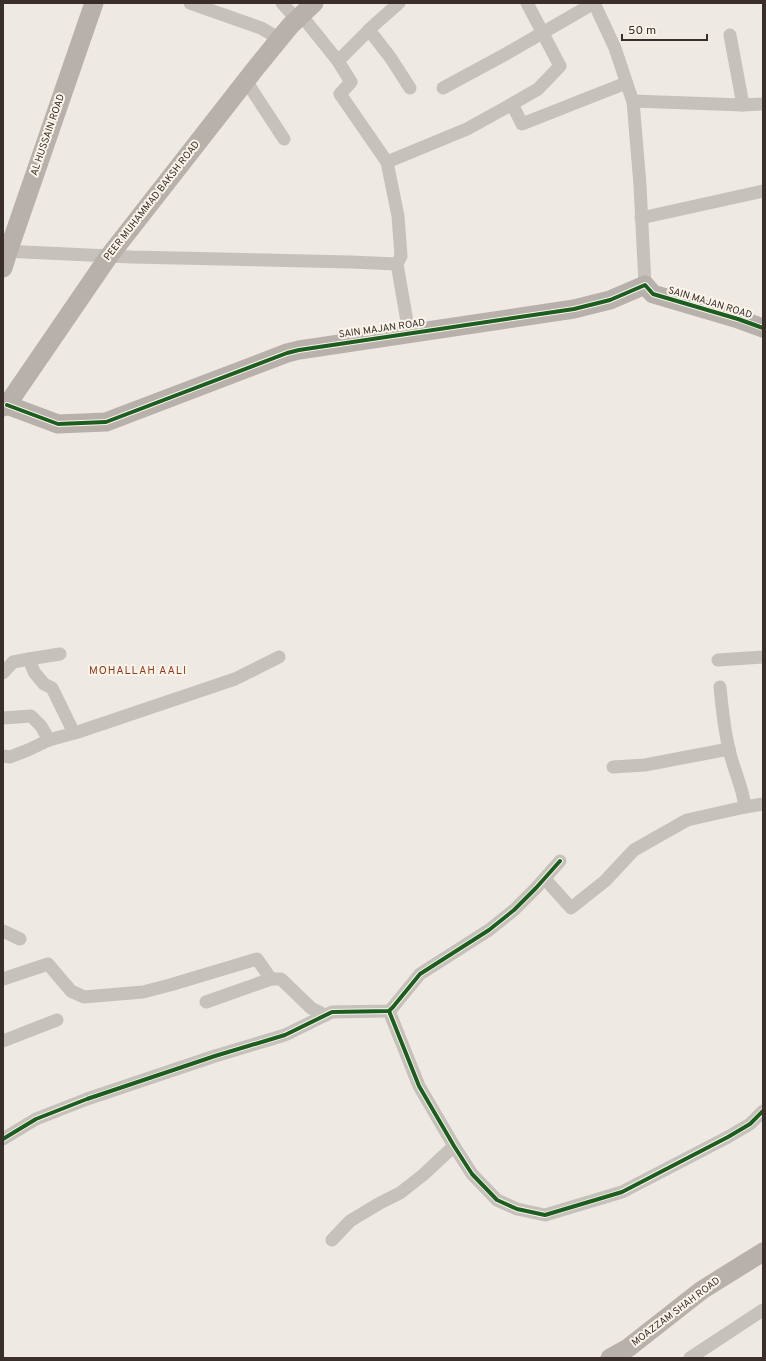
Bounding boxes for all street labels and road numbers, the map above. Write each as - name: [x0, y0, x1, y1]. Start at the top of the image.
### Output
- street label: AL HUSSAIN ROAD: [28, 92, 68, 178]
- street label: PEER MUHAMMAD BAKSH ROAD: [101, 138, 203, 264]
- street label: SAIN MAJAN ROAD: [666, 284, 754, 322]
- street label: SAIN MAJAN ROAD: [338, 316, 426, 342]
- street label: MOAZZAM SHAH ROAD: [629, 1274, 723, 1349]

